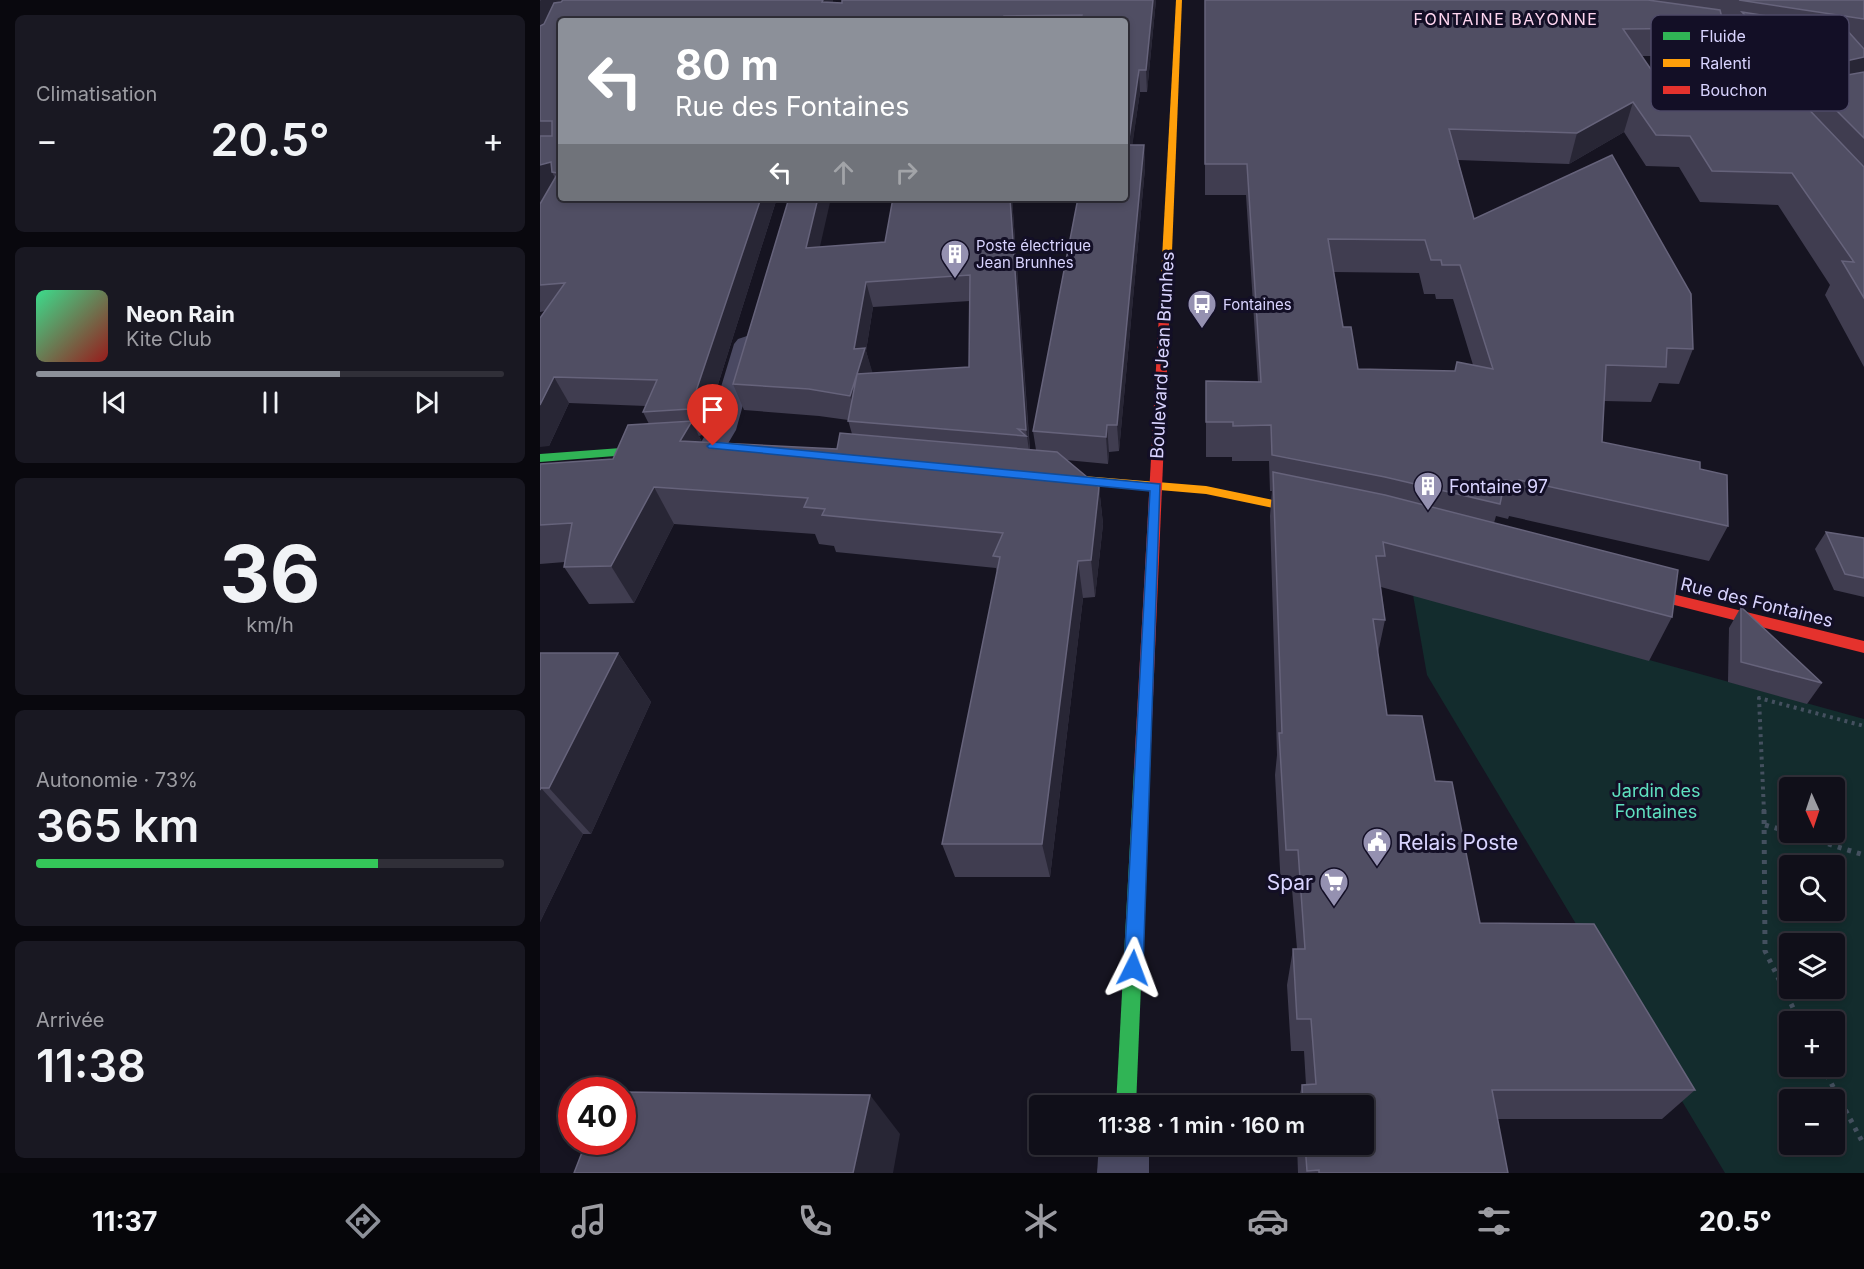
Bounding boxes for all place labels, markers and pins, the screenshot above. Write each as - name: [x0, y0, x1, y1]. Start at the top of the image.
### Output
- place label: Poste électrique Jean Brunhes: [976, 236, 1091, 272]
- building icon: Poste électrique Jean Brunhes: [939, 238, 971, 280]
- bus stop icon: Fontaines: [1186, 288, 1218, 330]
- place label: Fontaines: [1223, 295, 1292, 314]
- pin: [687, 384, 738, 446]
- building icon: Fontaine 97: [1412, 470, 1444, 512]
- place label: Fontaine 97: [1449, 476, 1548, 497]
- public building icon: Relais Poste: [1361, 826, 1393, 868]
- place label: Relais Poste: [1398, 830, 1518, 855]
- supermarket icon: Spar: [1318, 866, 1350, 908]
- place label: Spar: [1267, 870, 1313, 895]

